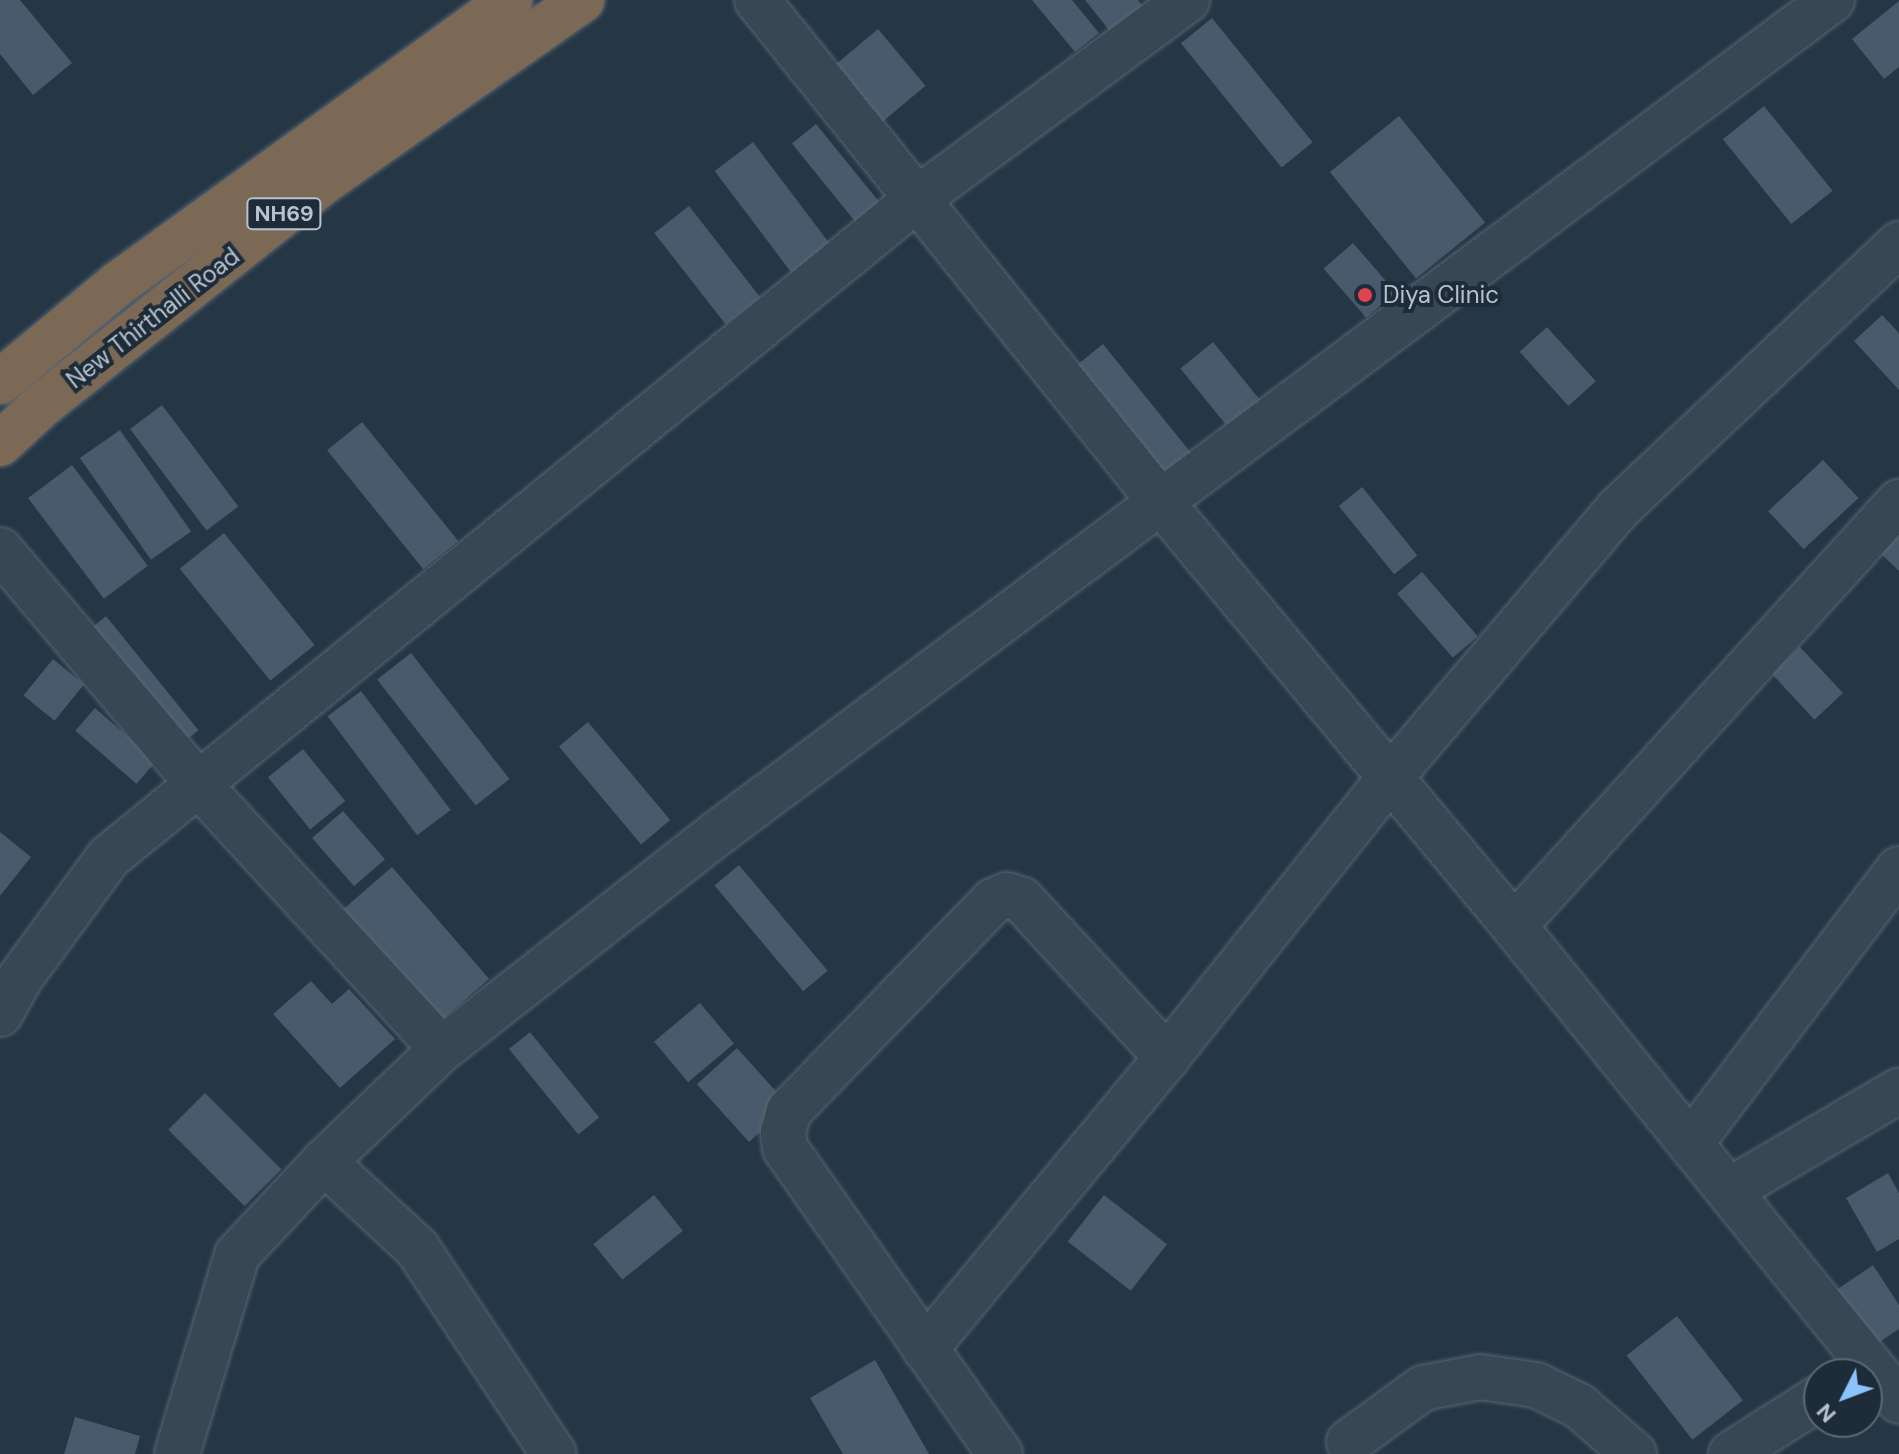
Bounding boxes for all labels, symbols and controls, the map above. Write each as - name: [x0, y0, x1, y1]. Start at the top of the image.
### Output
- road number: NH69: [246, 196, 322, 232]
- street label: New Thirthalli Road: [61, 242, 245, 394]
- place label: Diya Clinic: [1383, 281, 1499, 309]
- marker: Diya Clinic: [1354, 284, 1376, 306]
- north arrow: [1803, 1358, 1883, 1438]
- text: N: [1810, 1397, 1842, 1429]

